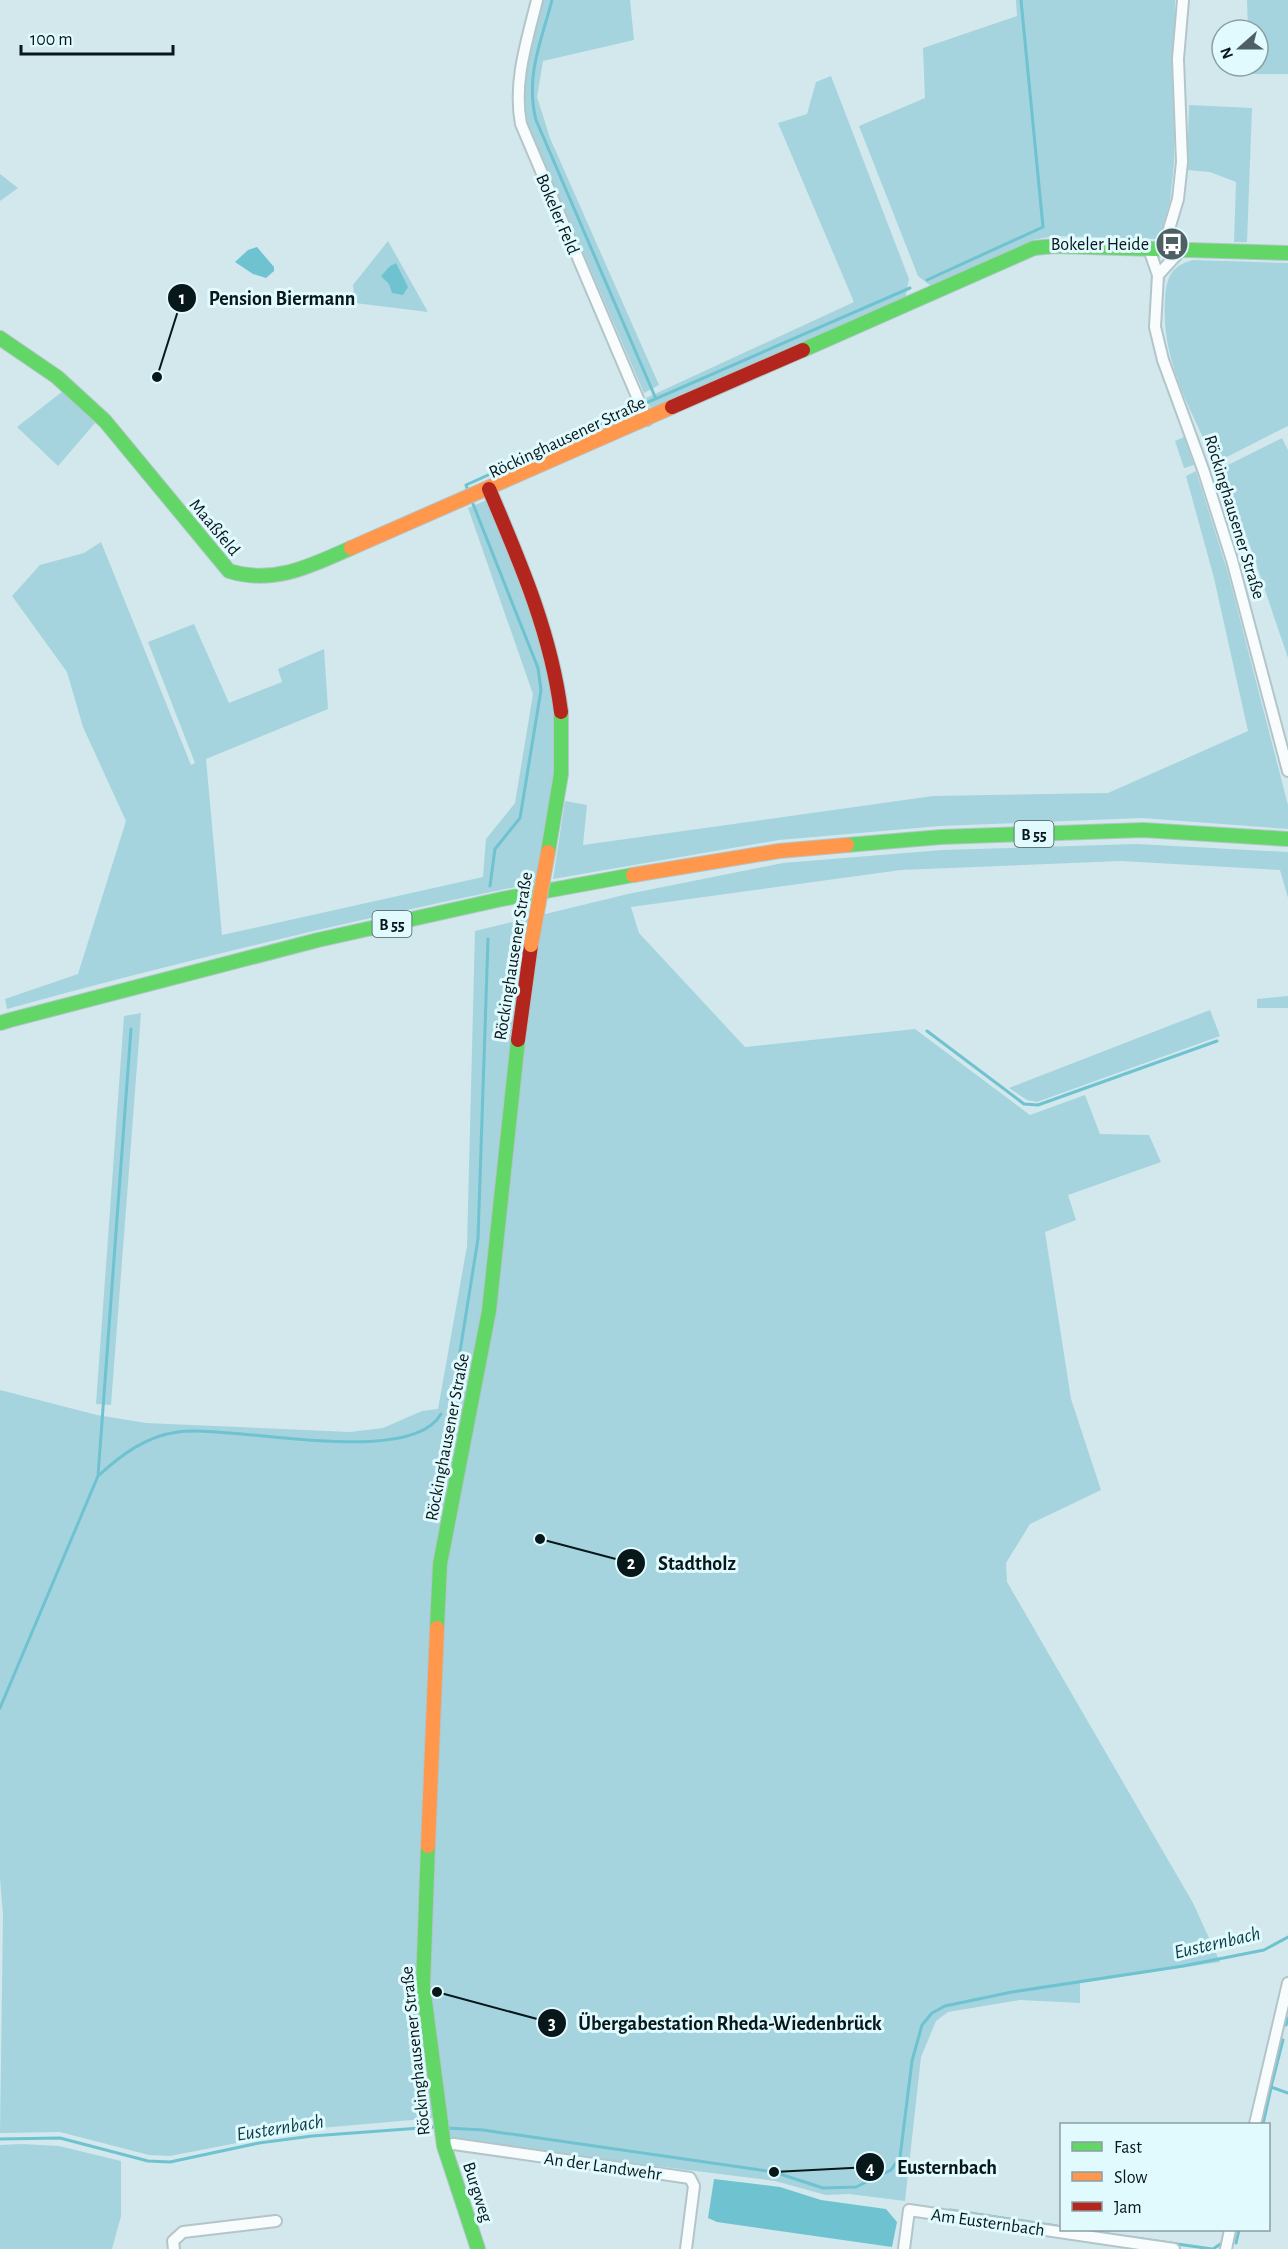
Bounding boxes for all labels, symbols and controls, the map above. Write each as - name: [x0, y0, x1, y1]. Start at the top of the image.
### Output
- scale bar: [21, 18, 172, 56]
- north arrow: [1210, 18, 1270, 78]
- text: 100 m: [30, 31, 73, 49]
- text: N: [1217, 45, 1236, 61]
- street label: Bokeler Feld: [532, 172, 582, 257]
- bus stop icon: Bokeler Heide: [1154, 226, 1190, 262]
- place label: Bokeler Heide: [1051, 236, 1149, 254]
- callout: Pension Biermann: [167, 279, 367, 317]
- text: Pension Biermann: [209, 289, 355, 309]
- text: 1: [179, 290, 185, 308]
- street label: Röckinghausener Straße: [486, 394, 648, 482]
- street label: Röckinghausener Straße: [1201, 433, 1268, 601]
- street label: Maaßfeld: [186, 496, 243, 559]
- road number: B 55: [1014, 821, 1054, 847]
- street label: Röckinghausener Straße: [492, 871, 536, 1042]
- road number: B 55: [372, 911, 412, 937]
- street label: Röckinghausener Straße: [423, 1352, 473, 1523]
- callout: Stadtholz: [616, 1544, 748, 1582]
- text: Stadtholz: [658, 1554, 736, 1574]
- text: 2: [627, 1555, 636, 1573]
- water label: Eusternbach: [1172, 1923, 1262, 1963]
- street label: Röckinghausener Straße: [398, 1965, 434, 2137]
- callout: Übergabestation Rheda-Wiedenbrück: [537, 2004, 894, 2042]
- text: Übergabestation Rheda-Wiedenbrück: [578, 2012, 882, 2034]
- text: 3: [548, 2015, 556, 2033]
- water label: Eusternbach: [235, 2111, 325, 2145]
- legend: [1060, 2123, 1270, 2231]
- text: Fast: [1114, 2139, 1142, 2157]
- callout: Eusternbach: [855, 2148, 1009, 2186]
- street label: An der Landwehr: [543, 2150, 663, 2184]
- text: Eusternbach: [897, 2158, 997, 2178]
- street label: Burgweg: [459, 2160, 495, 2225]
- text: 4: [865, 2160, 875, 2178]
- text: Slow: [1114, 2169, 1147, 2187]
- text: Jam: [1114, 2199, 1142, 2217]
- street label: Am Eusternbach: [930, 2206, 1046, 2240]

